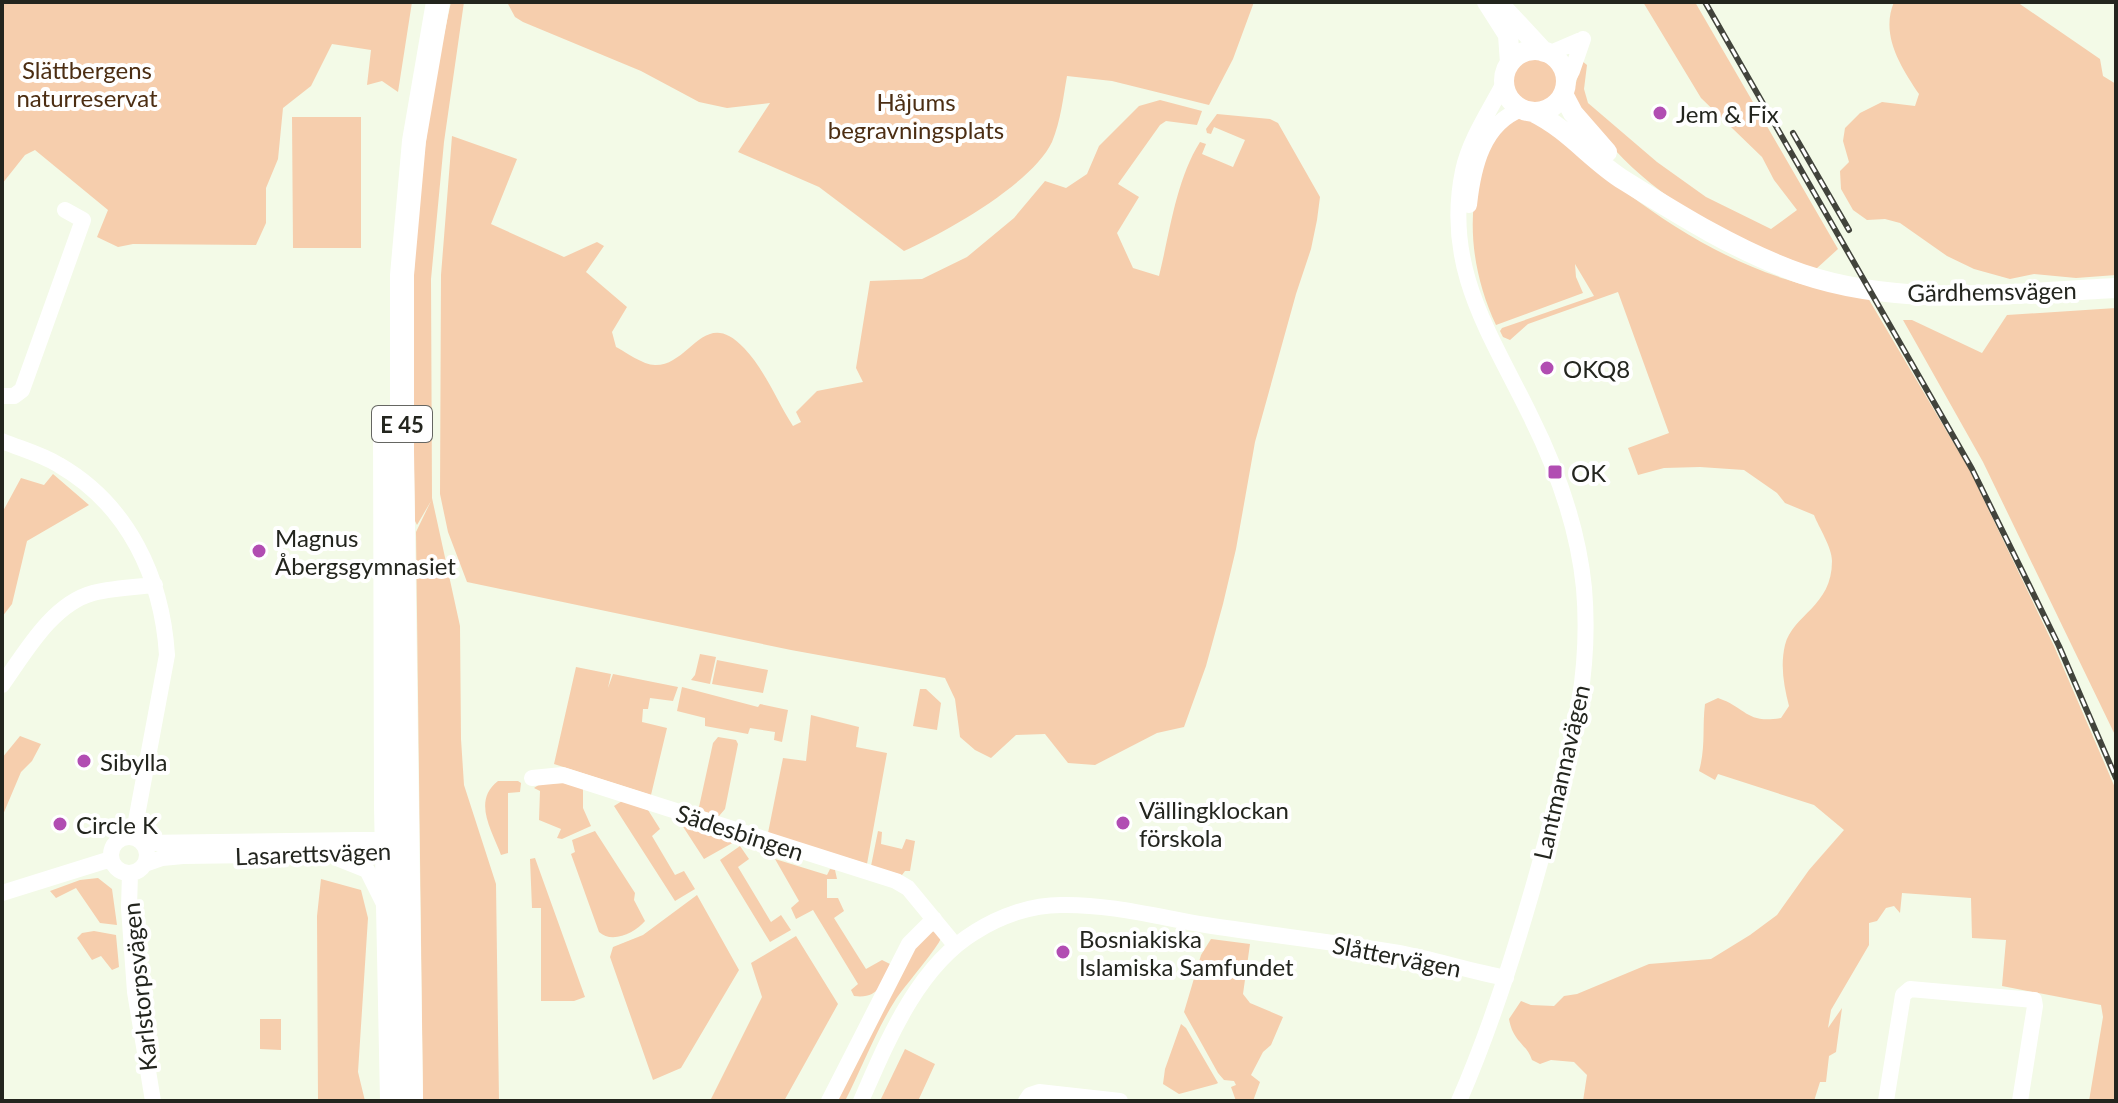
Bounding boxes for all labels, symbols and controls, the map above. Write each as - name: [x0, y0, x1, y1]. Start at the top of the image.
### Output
- park label: Slättbergens naturreservat: [16, 55, 158, 112]
- park label: Håjums begravningsplats: [828, 87, 1004, 144]
- place label: Jem & Fix: [1676, 99, 1779, 128]
- marker: Jem & Fix: [1651, 104, 1669, 122]
- street label: Gärdhemsvägen: [1907, 275, 2077, 307]
- place label: OKQ8: [1563, 354, 1630, 383]
- marker: OKQ8: [1538, 359, 1556, 377]
- road number: E 45: [372, 406, 432, 442]
- place label: OK: [1571, 458, 1606, 487]
- marker: OK: [1546, 463, 1564, 481]
- place label: Magnus Åbergsgymnasiet: [275, 523, 456, 580]
- marker: Magnus Åbergsgymnasiet: [250, 542, 268, 560]
- street label: Lantmannavägen: [1527, 682, 1595, 862]
- place label: Sibylla: [100, 747, 167, 776]
- marker: Sibylla: [75, 752, 93, 770]
- place label: Vällingklockan förskola: [1139, 795, 1289, 852]
- street label: Sädesbingen: [673, 798, 807, 866]
- place label: Circle K: [76, 810, 158, 839]
- marker: Vällingklockan förskola: [1114, 814, 1132, 832]
- marker: Circle K: [51, 815, 69, 833]
- street label: Lasarettsvägen: [234, 836, 392, 870]
- street label: Karlstorpsvägen: [116, 901, 162, 1073]
- place label: Bosniakiska Islamiska Samfundet: [1079, 924, 1294, 981]
- street label: Slåttervägen: [1330, 929, 1464, 983]
- marker: Bosniakiska Islamiska Samfundet: [1054, 943, 1072, 961]

